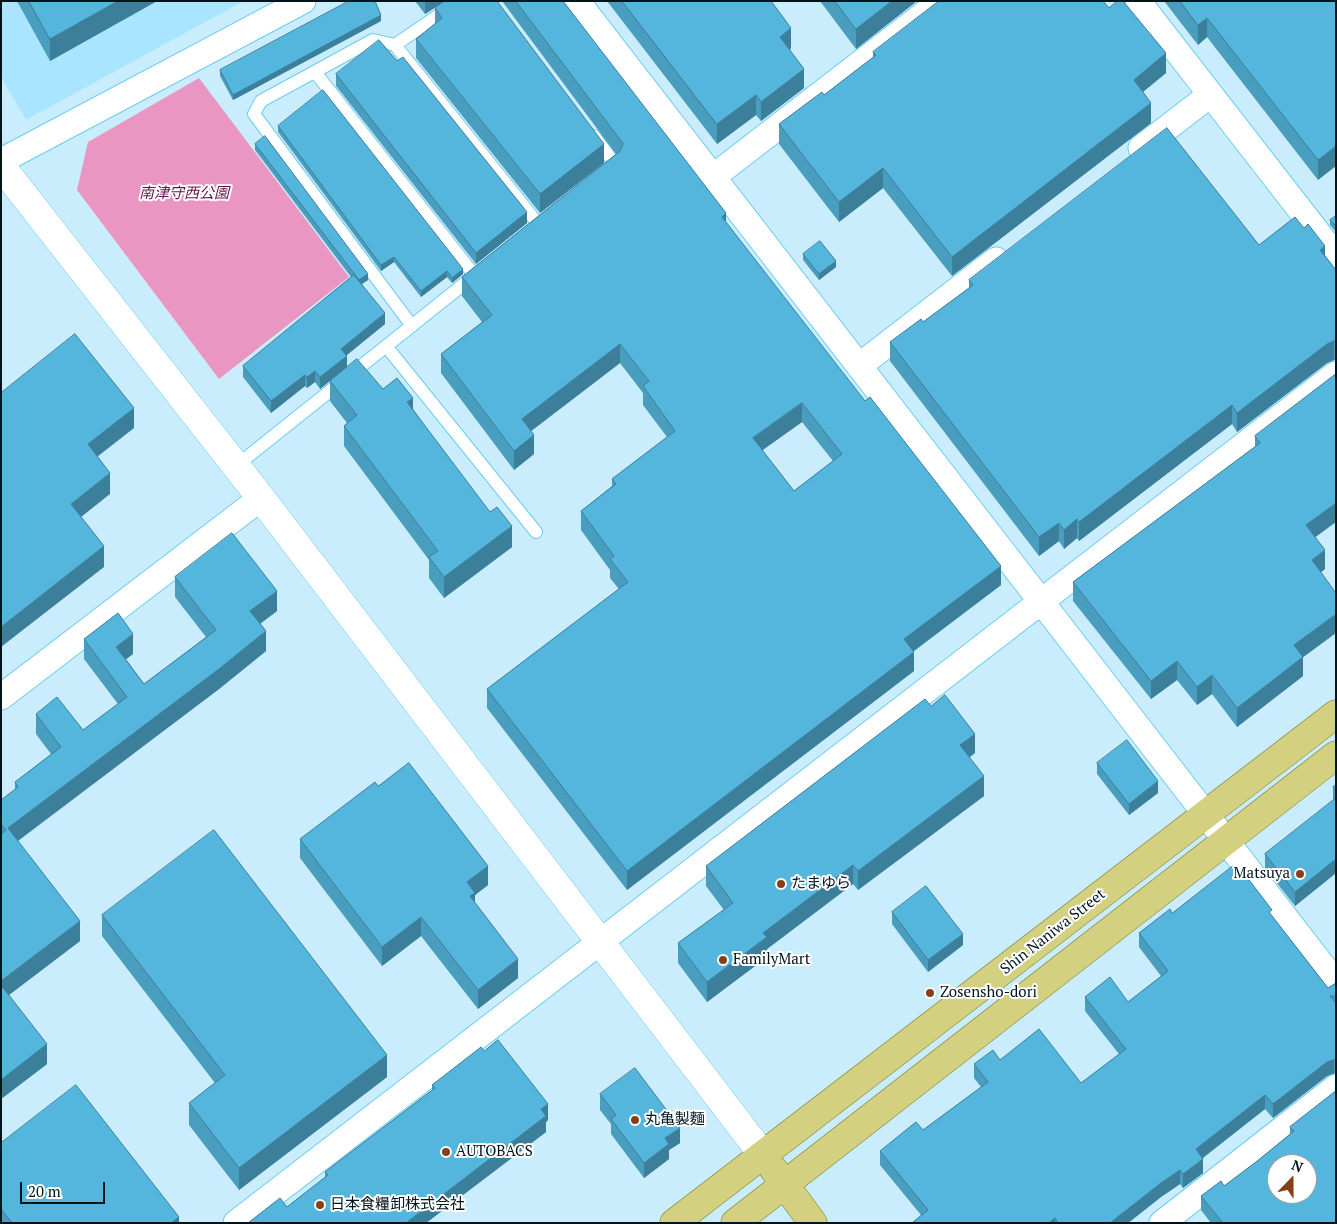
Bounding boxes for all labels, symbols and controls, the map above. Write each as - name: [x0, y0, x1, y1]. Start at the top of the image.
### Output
- park label: 南津守西公園: [139, 185, 229, 203]
- place label: Matsuya: [1234, 865, 1290, 883]
- marker: Matsuya: [1294, 868, 1306, 880]
- place label: たまゆら: [791, 875, 851, 893]
- marker: たまゆら: [775, 878, 787, 890]
- street label: Shin Naniwa Street: [997, 885, 1109, 979]
- place label: FamilyMart: [733, 951, 810, 969]
- marker: FamilyMart: [717, 954, 729, 966]
- place label: Zosensho-dori: [940, 984, 1037, 1002]
- marker: Zosensho-dori: [924, 987, 936, 999]
- place label: 丸亀製麵: [645, 1111, 705, 1129]
- marker: 丸亀製麵: [629, 1114, 641, 1126]
- place label: AUTOBACS: [456, 1143, 533, 1161]
- marker: AUTOBACS: [440, 1146, 452, 1158]
- north arrow: [1267, 1154, 1317, 1204]
- text: N: [1289, 1155, 1306, 1176]
- scale bar: [22, 1172, 108, 1204]
- text: 20 m: [28, 1181, 61, 1201]
- place label: 日本食糧卸株式会社: [330, 1196, 465, 1214]
- marker: 日本食糧卸株式会社: [314, 1199, 326, 1211]

